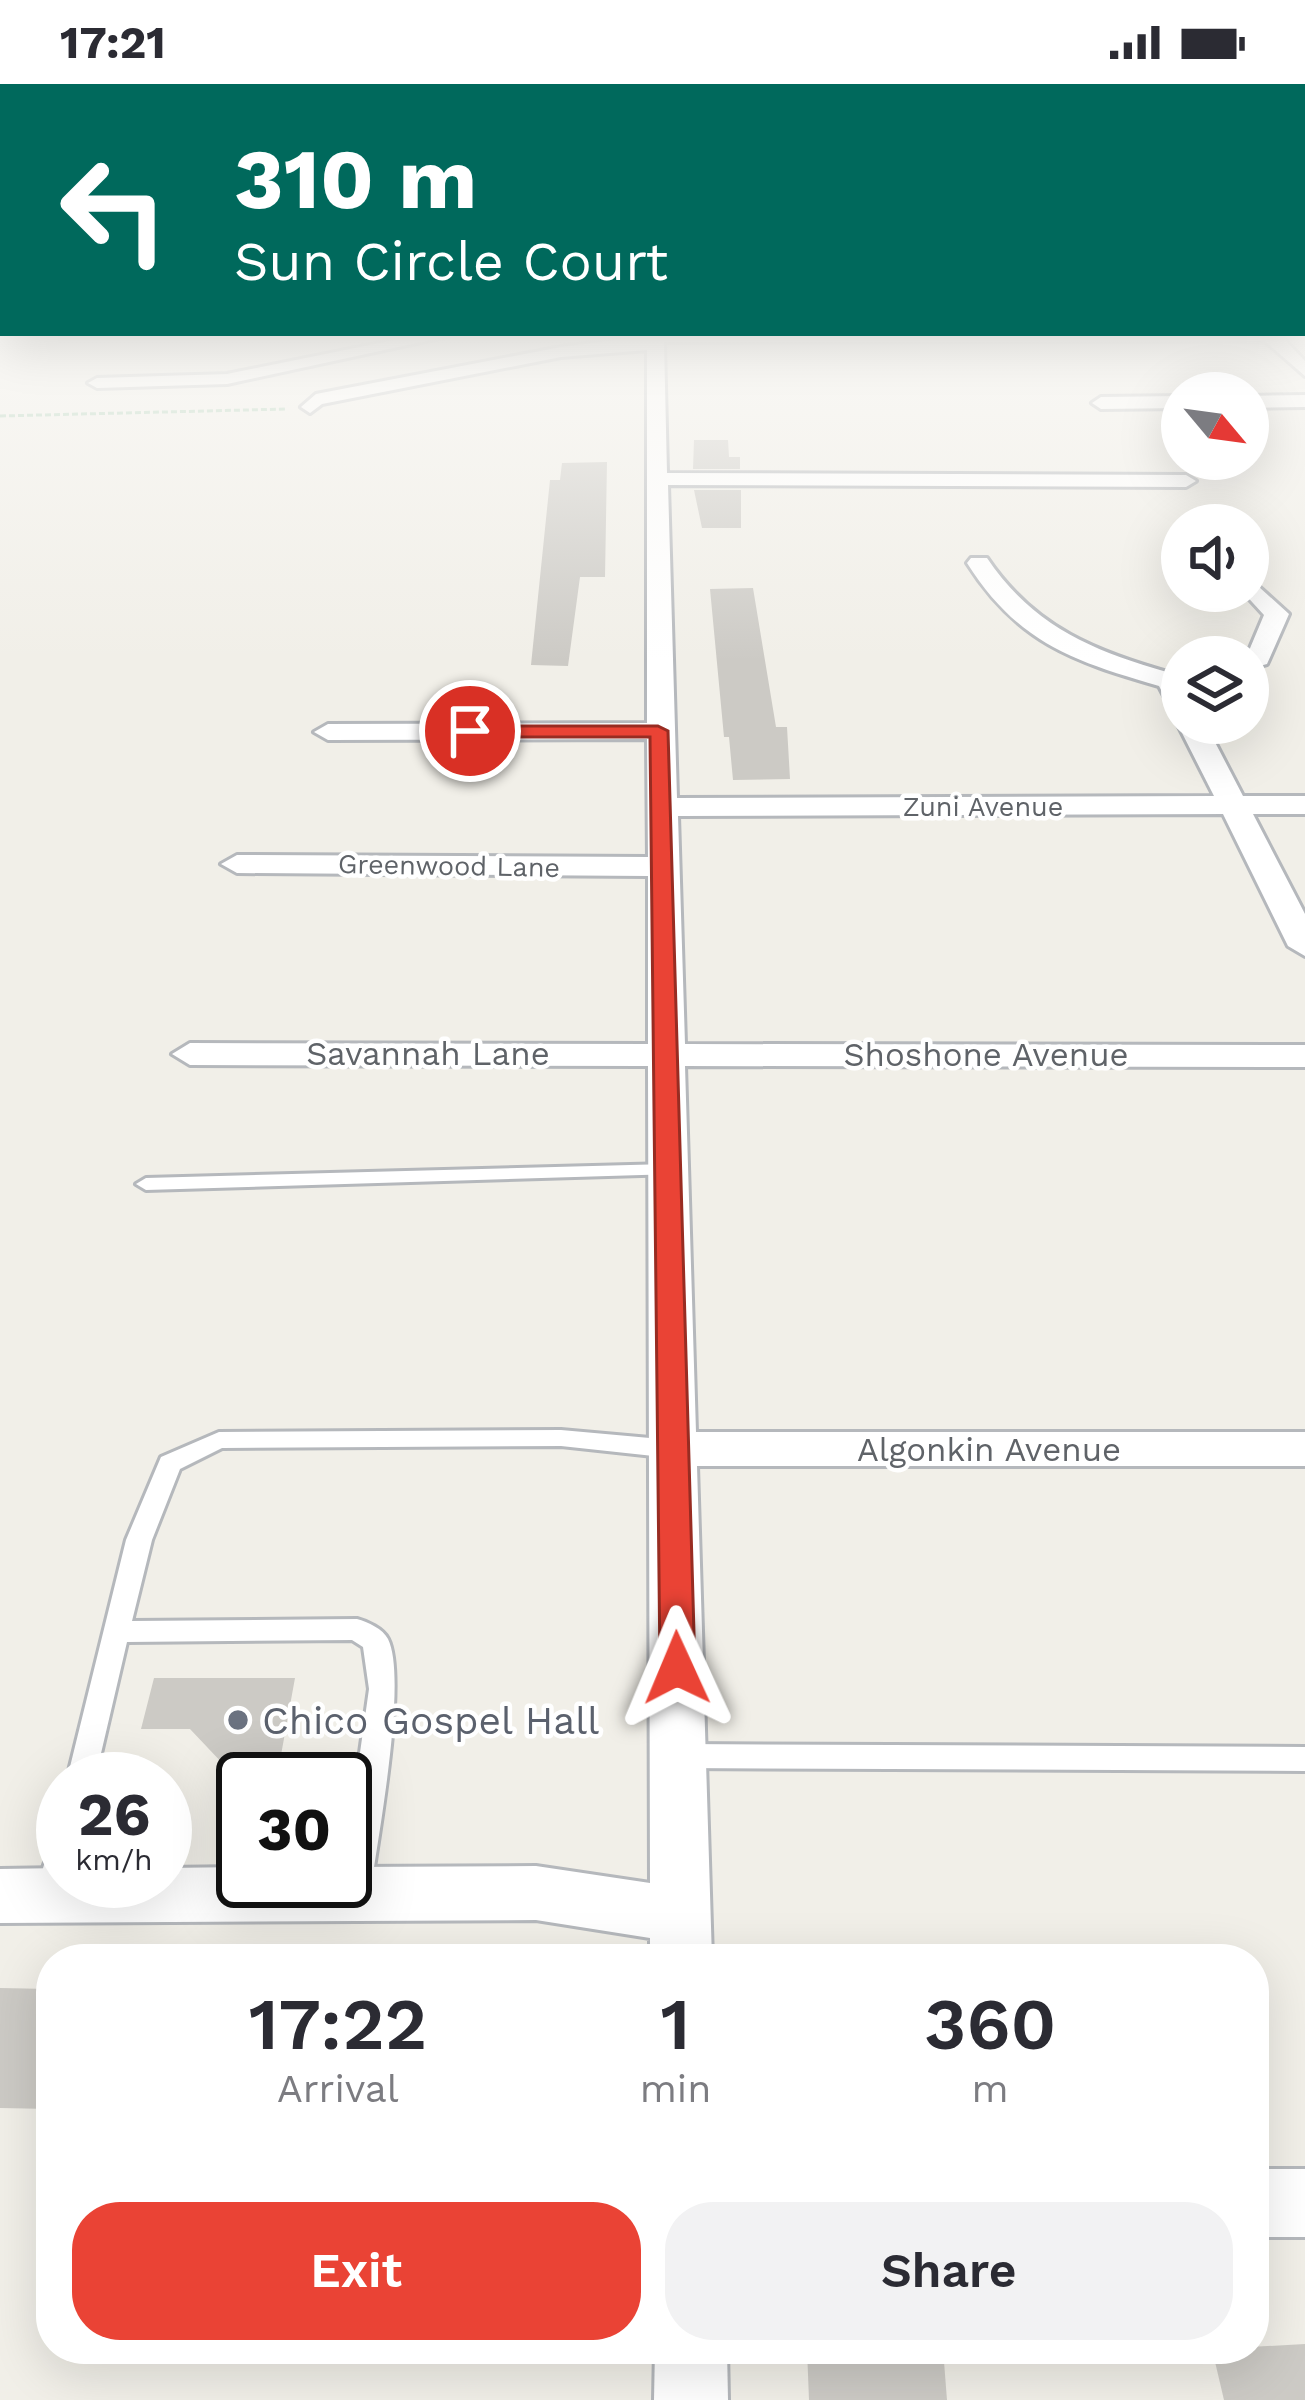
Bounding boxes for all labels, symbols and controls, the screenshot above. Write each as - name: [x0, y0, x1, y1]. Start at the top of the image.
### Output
- text: 17:21: [60, 16, 166, 69]
- text: 310 m: [234, 130, 477, 228]
- icon: left: [36, 132, 192, 288]
- text: Sun Circle Court: [234, 230, 668, 293]
- north arrow: [1161, 372, 1269, 480]
- map controls: [1161, 372, 1269, 744]
- button: sound: [1161, 504, 1269, 612]
- button: layers: [1161, 636, 1269, 744]
- pin: [419, 680, 521, 782]
- icon: arrive: [437, 698, 503, 764]
- street label: Zuni Avenue: [903, 791, 1063, 823]
- street label: Greenwood Lane: [338, 848, 560, 884]
- street label: Savannah Lane: [306, 1034, 550, 1073]
- street label: Shoshone Avenue: [843, 1035, 1129, 1074]
- street label: Algonkin Avenue: [857, 1430, 1121, 1469]
- position arrow: [614, 1605, 740, 1731]
- place label: Chico Gospel Hall: [262, 1698, 599, 1743]
- marker: Chico Gospel Hall: [225, 1707, 251, 1733]
- speed limit sign: 30: [216, 1752, 372, 1908]
- text: 26: [78, 1779, 150, 1850]
- text: km/h: [75, 1842, 153, 1877]
- text: 17:22: [249, 1982, 427, 2066]
- text: 1: [661, 1982, 690, 2066]
- text: 360: [924, 1982, 1056, 2066]
- text: Arrival: [277, 2066, 399, 2111]
- text: min: [640, 2066, 711, 2111]
- text: m: [972, 2066, 1009, 2111]
- button: Exit: [72, 2202, 641, 2340]
- button: Share: [665, 2202, 1233, 2340]

